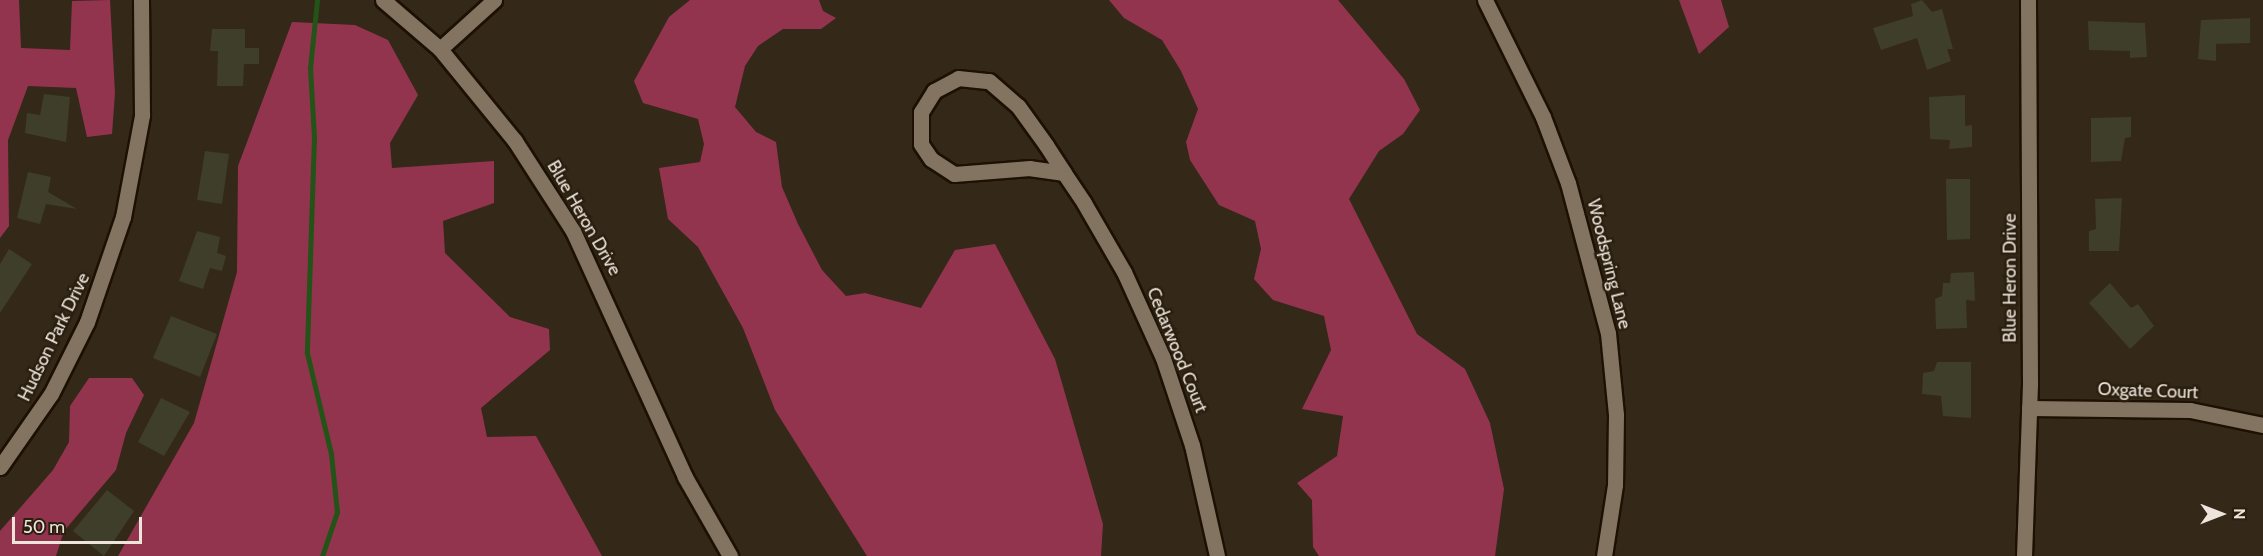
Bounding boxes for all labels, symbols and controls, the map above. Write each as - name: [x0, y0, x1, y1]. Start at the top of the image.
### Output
- street label: Blue Heron Drive: [542, 157, 626, 279]
- street label: Woodspring Lane: [1582, 197, 1636, 331]
- street label: Blue Heron Drive: [1999, 213, 2021, 343]
- street label: Hudson Park Drive: [14, 269, 94, 405]
- street label: Cedarwood Court: [1142, 284, 1212, 416]
- street label: Oxgate Court: [2097, 378, 2199, 404]
- north arrow: [2191, 484, 2251, 544]
- scale bar: [15, 505, 146, 543]
- text: N: [2230, 508, 2249, 520]
- text: 50 m: [23, 516, 65, 538]

